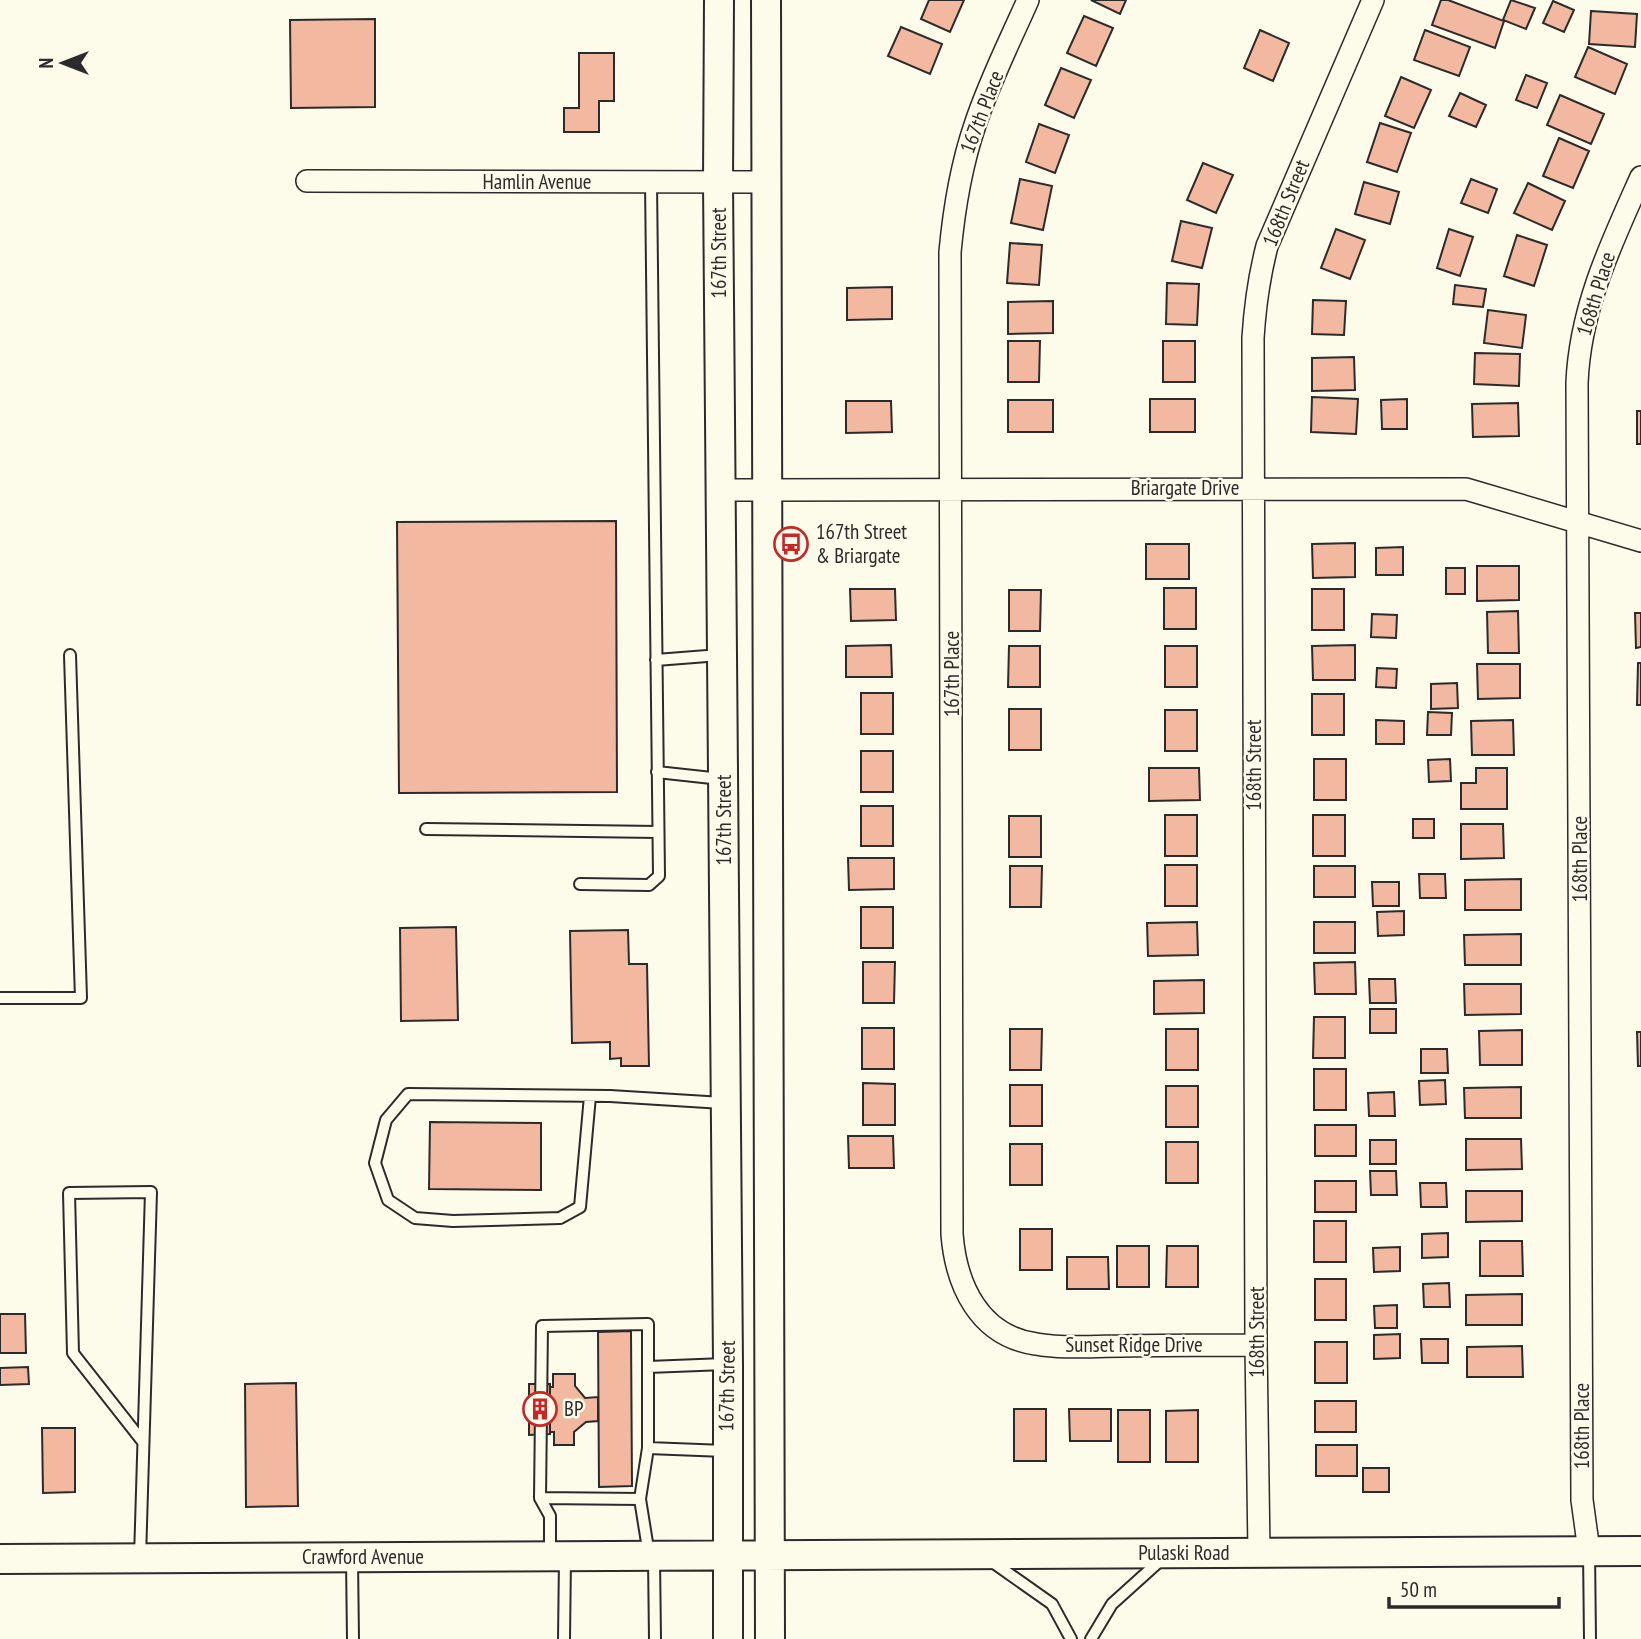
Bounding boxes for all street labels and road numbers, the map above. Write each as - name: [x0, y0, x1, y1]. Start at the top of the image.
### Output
- street label: 167th Place: [953, 67, 1010, 157]
- street label: 168th Street: [1256, 155, 1315, 250]
- street label: Hamlin Avenue: [483, 168, 592, 195]
- street label: 167th Street: [705, 207, 732, 299]
- street label: 168th Place: [1570, 249, 1621, 339]
- street label: Briargate Drive: [1131, 474, 1239, 501]
- street label: 167th Place: [938, 631, 965, 717]
- street label: 168th Street: [1240, 719, 1267, 811]
- street label: 167th Street: [710, 774, 737, 866]
- street label: 168th Place: [1566, 816, 1593, 902]
- street label: 168th Street: [1243, 1286, 1270, 1378]
- street label: Sunset Ridge Drive: [1065, 1331, 1203, 1358]
- street label: 167th Street: [712, 1340, 741, 1432]
- street label: 168th Place: [1568, 1383, 1595, 1469]
- street label: Pulaski Road: [1138, 1539, 1230, 1566]
- street label: Crawford Avenue: [302, 1543, 424, 1570]

